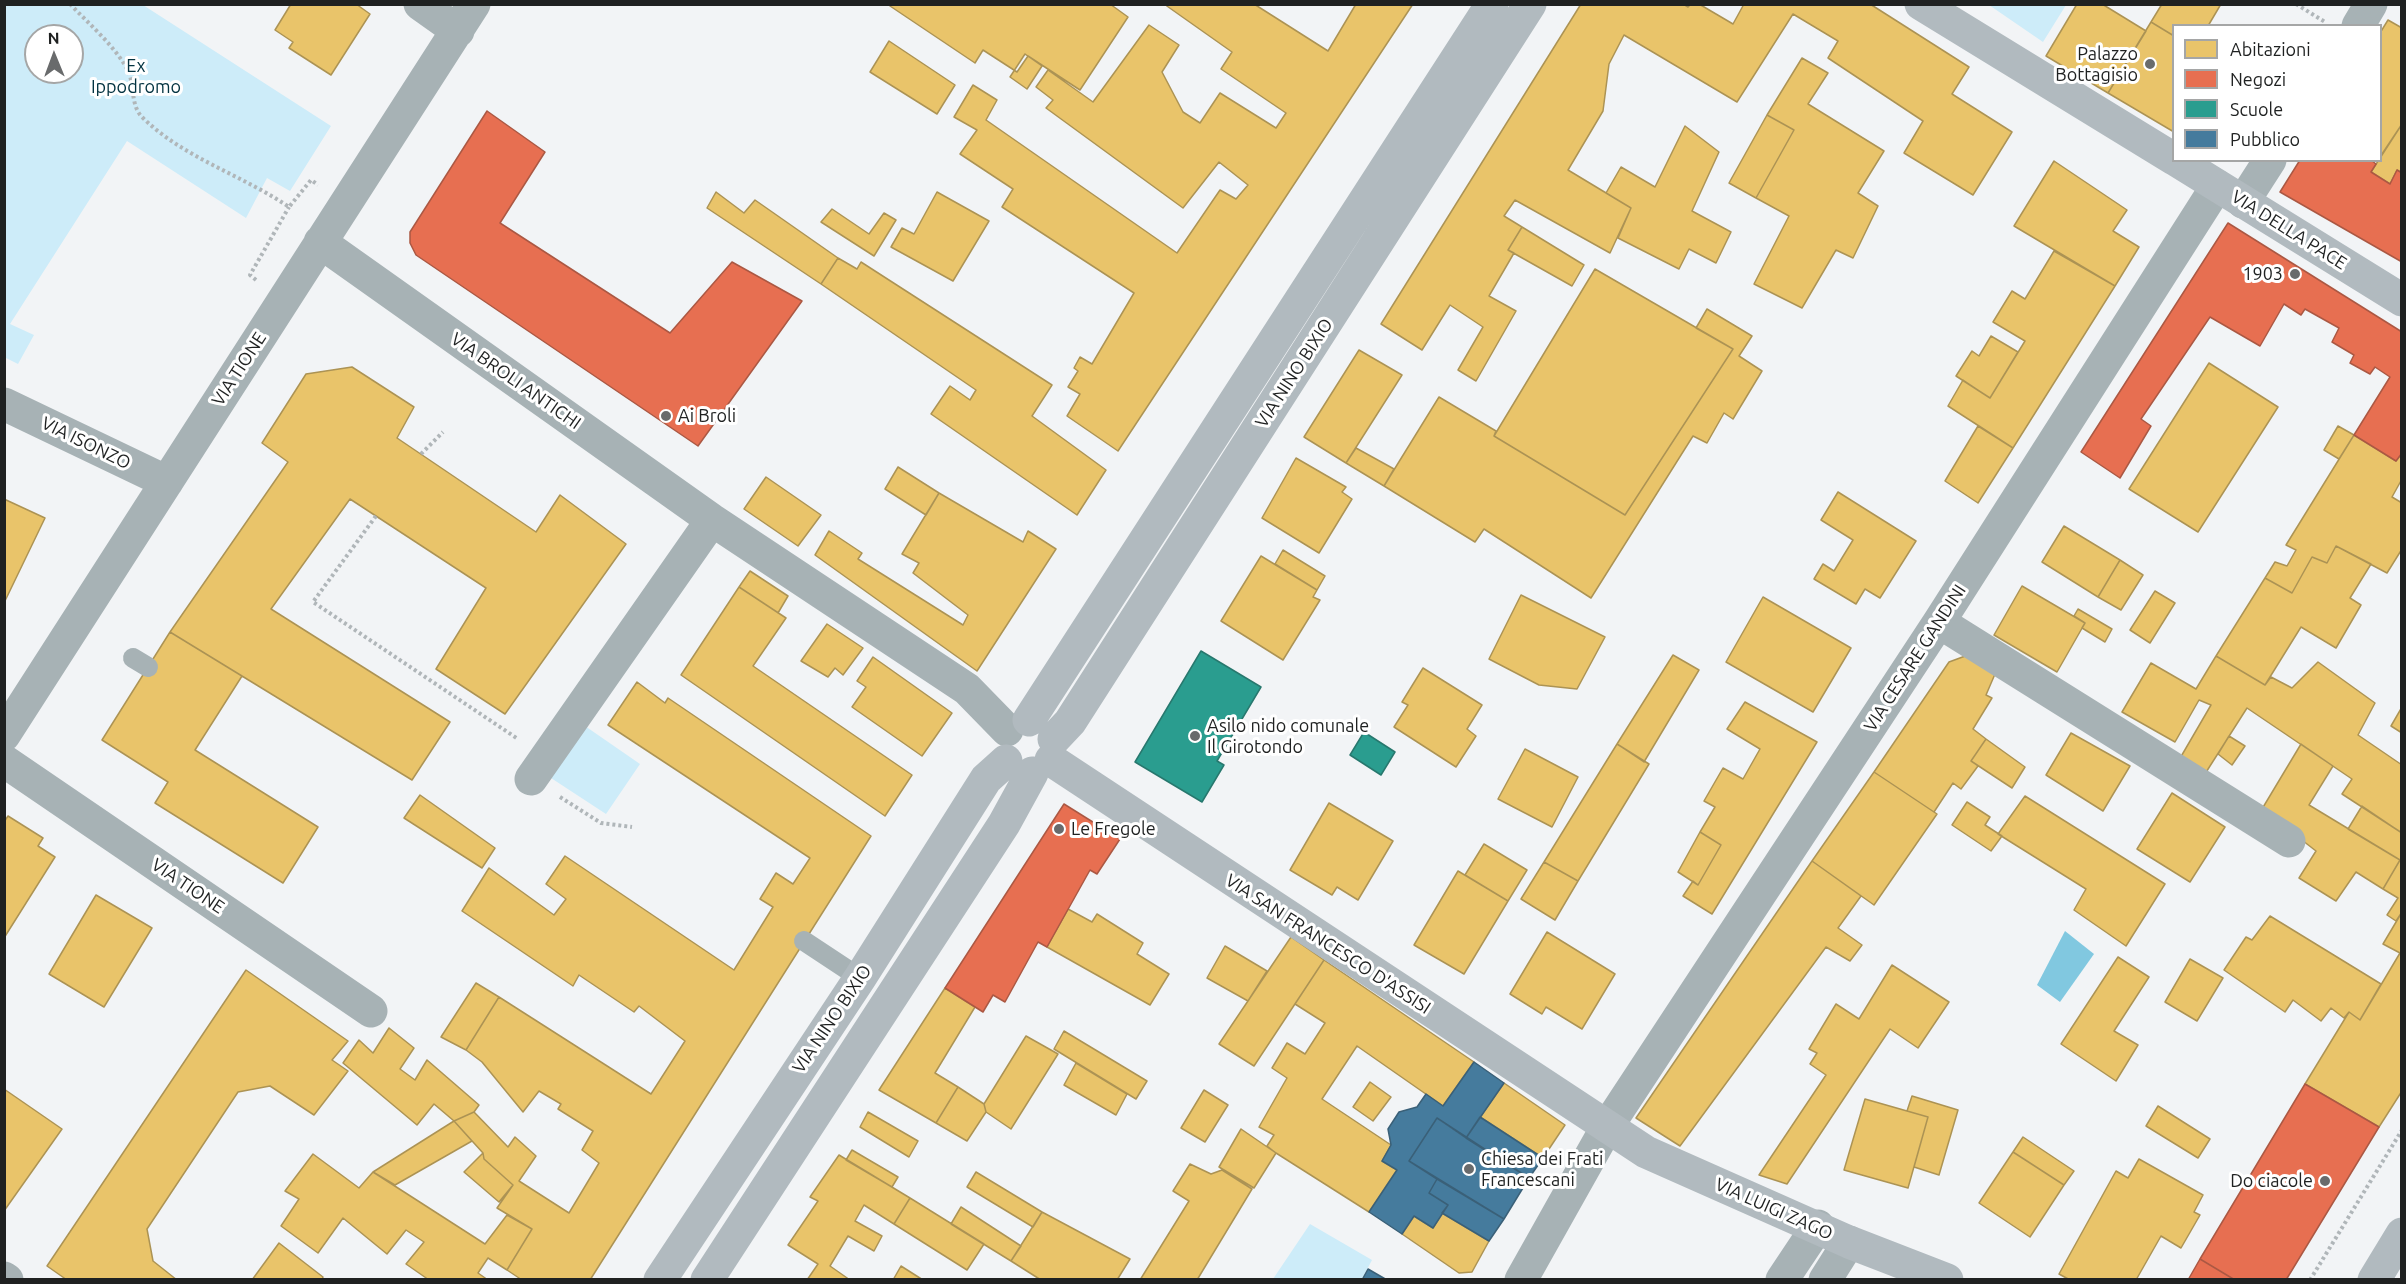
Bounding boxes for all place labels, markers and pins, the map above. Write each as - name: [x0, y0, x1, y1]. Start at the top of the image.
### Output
- place label: Palazzo Bottagisio: [2055, 43, 2138, 86]
- marker: Palazzo Bottagisio: [2143, 57, 2157, 71]
- place label: 1903: [2242, 263, 2283, 285]
- marker: 1903: [2288, 267, 2302, 281]
- place label: Ai Broli: [678, 405, 736, 427]
- marker: Ai Broli: [659, 409, 673, 423]
- place label: Asilo nido comunale Il Girotondo: [1207, 715, 1369, 758]
- marker: Asilo nido comunale Il Girotondo: [1188, 729, 1202, 743]
- place label: Le Fregole: [1071, 818, 1156, 840]
- marker: Le Fregole: [1052, 822, 1066, 836]
- place label: Chiesa dei Frati Francescani: [1481, 1148, 1603, 1190]
- marker: Chiesa dei Frati Francescani: [1462, 1162, 1476, 1176]
- place label: Do ciacole: [2230, 1170, 2313, 1192]
- marker: Do ciacole: [2318, 1174, 2332, 1188]

